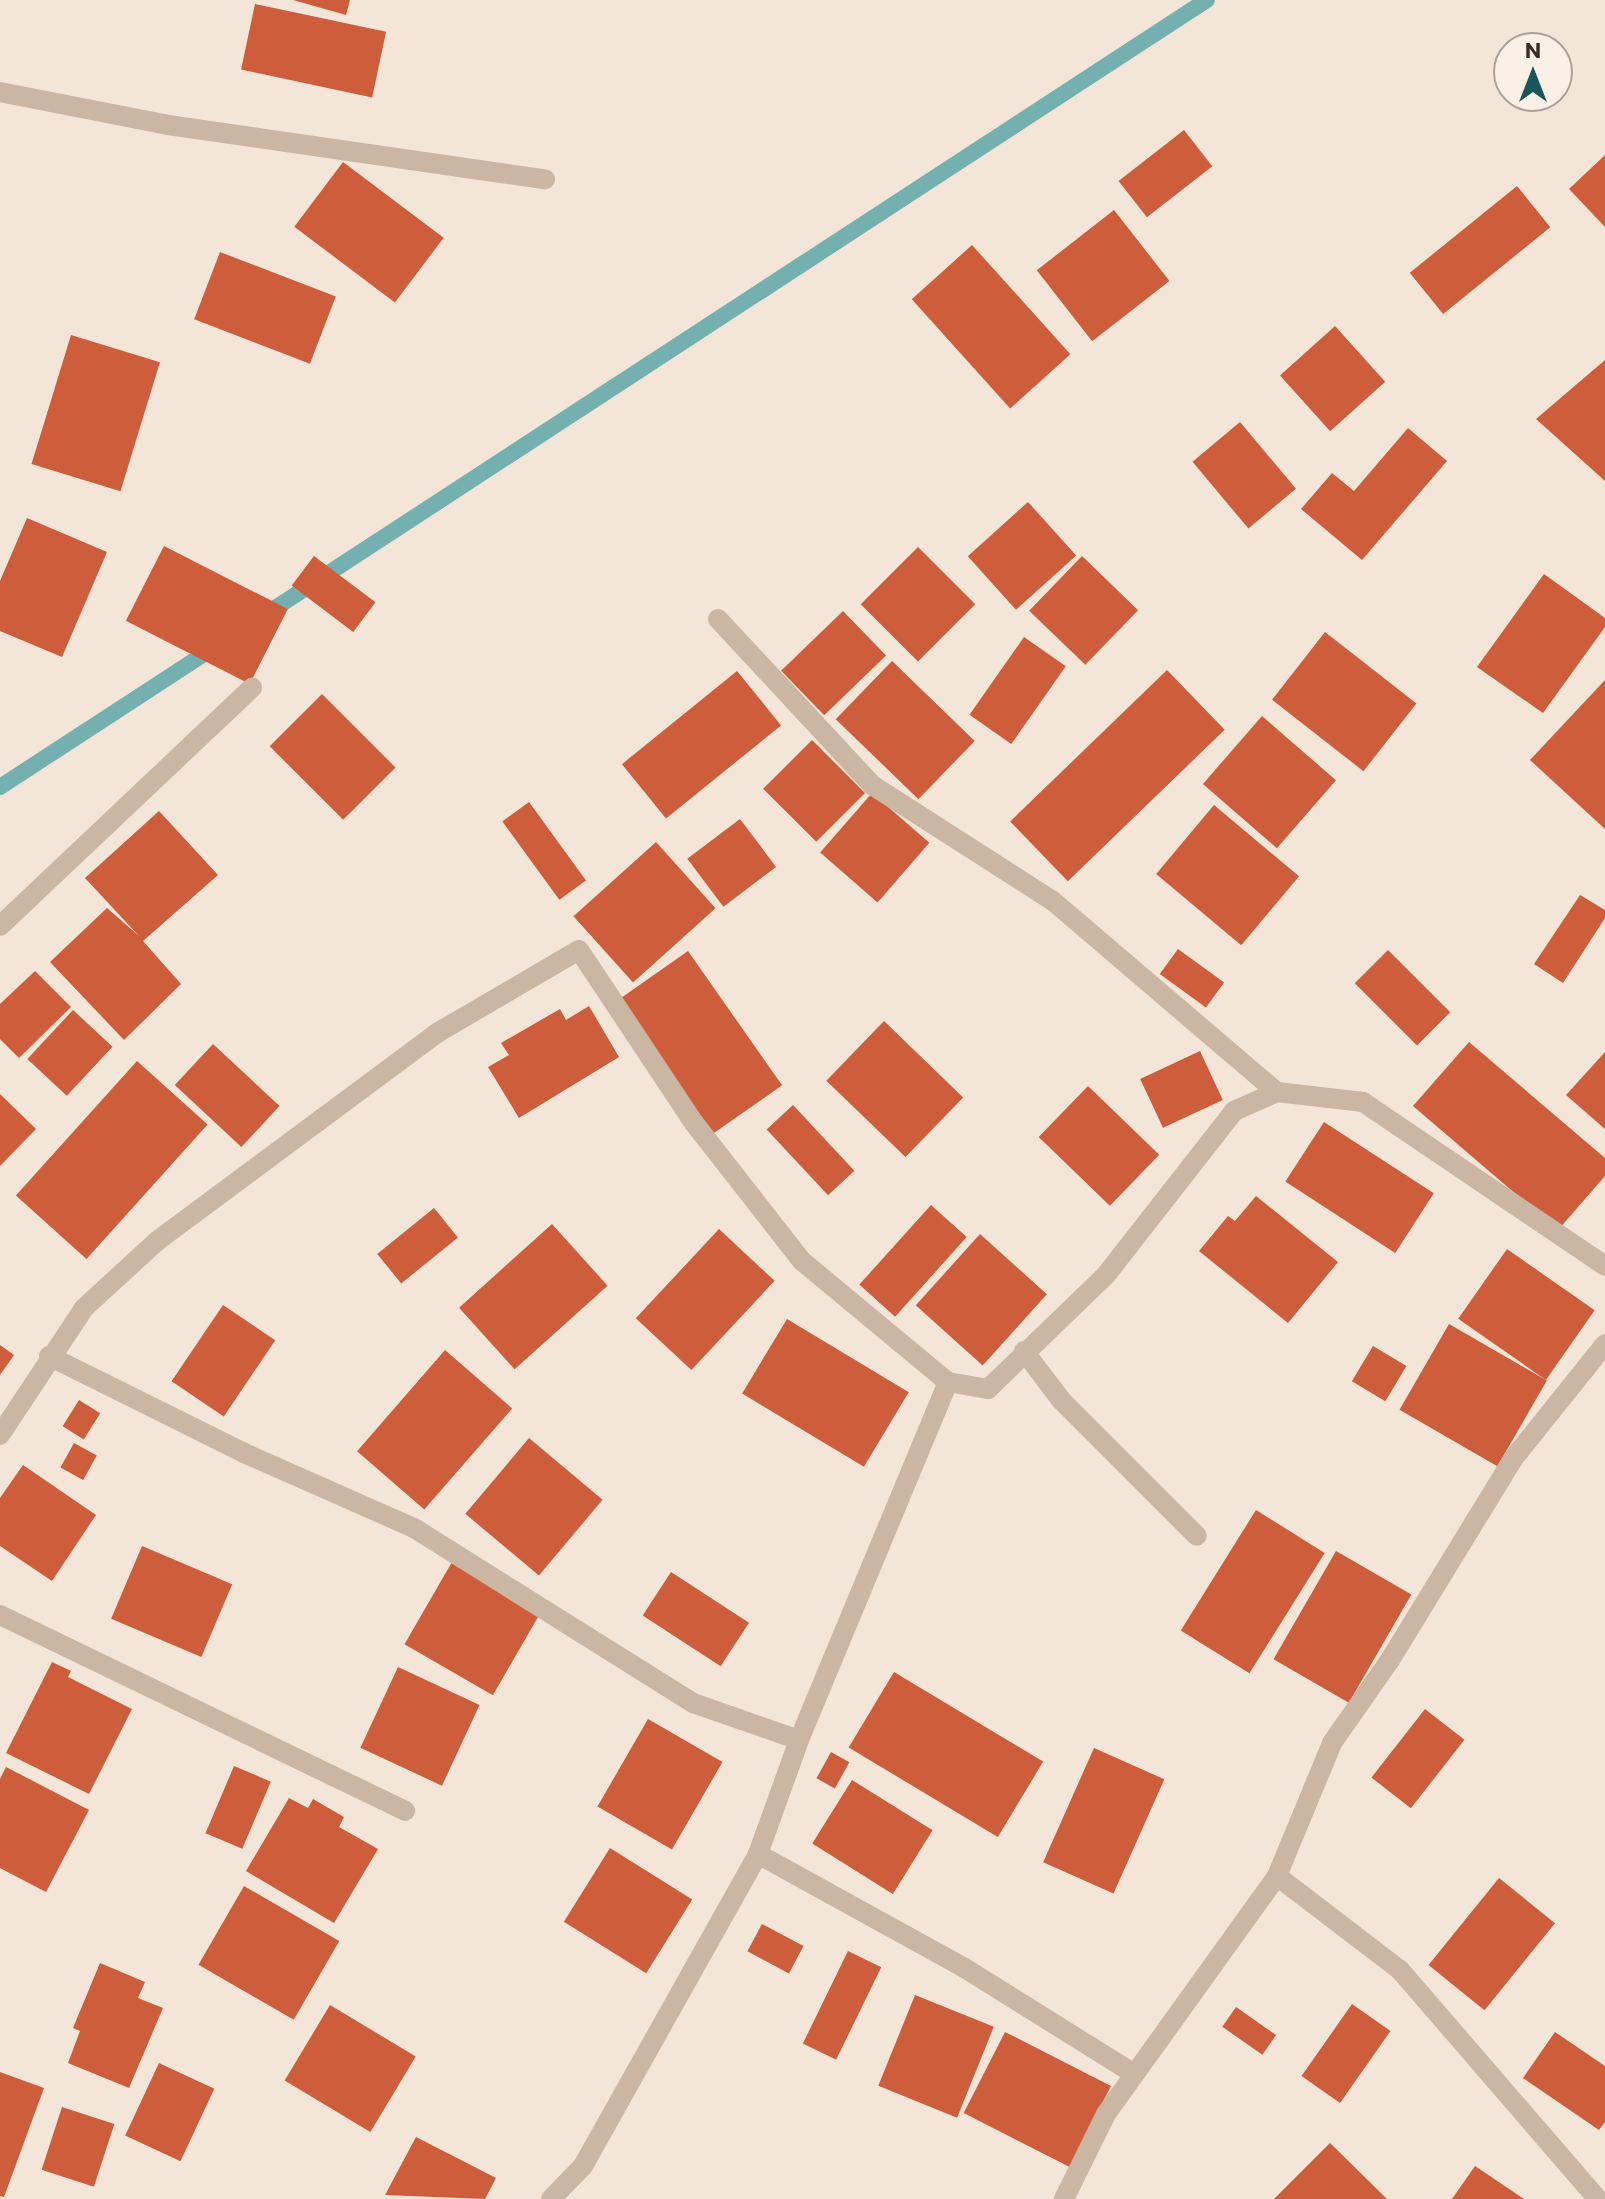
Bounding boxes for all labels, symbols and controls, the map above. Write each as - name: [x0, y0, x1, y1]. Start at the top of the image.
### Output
- north arrow: [1493, 32, 1573, 112]
- text: N: [1525, 36, 1541, 63]

